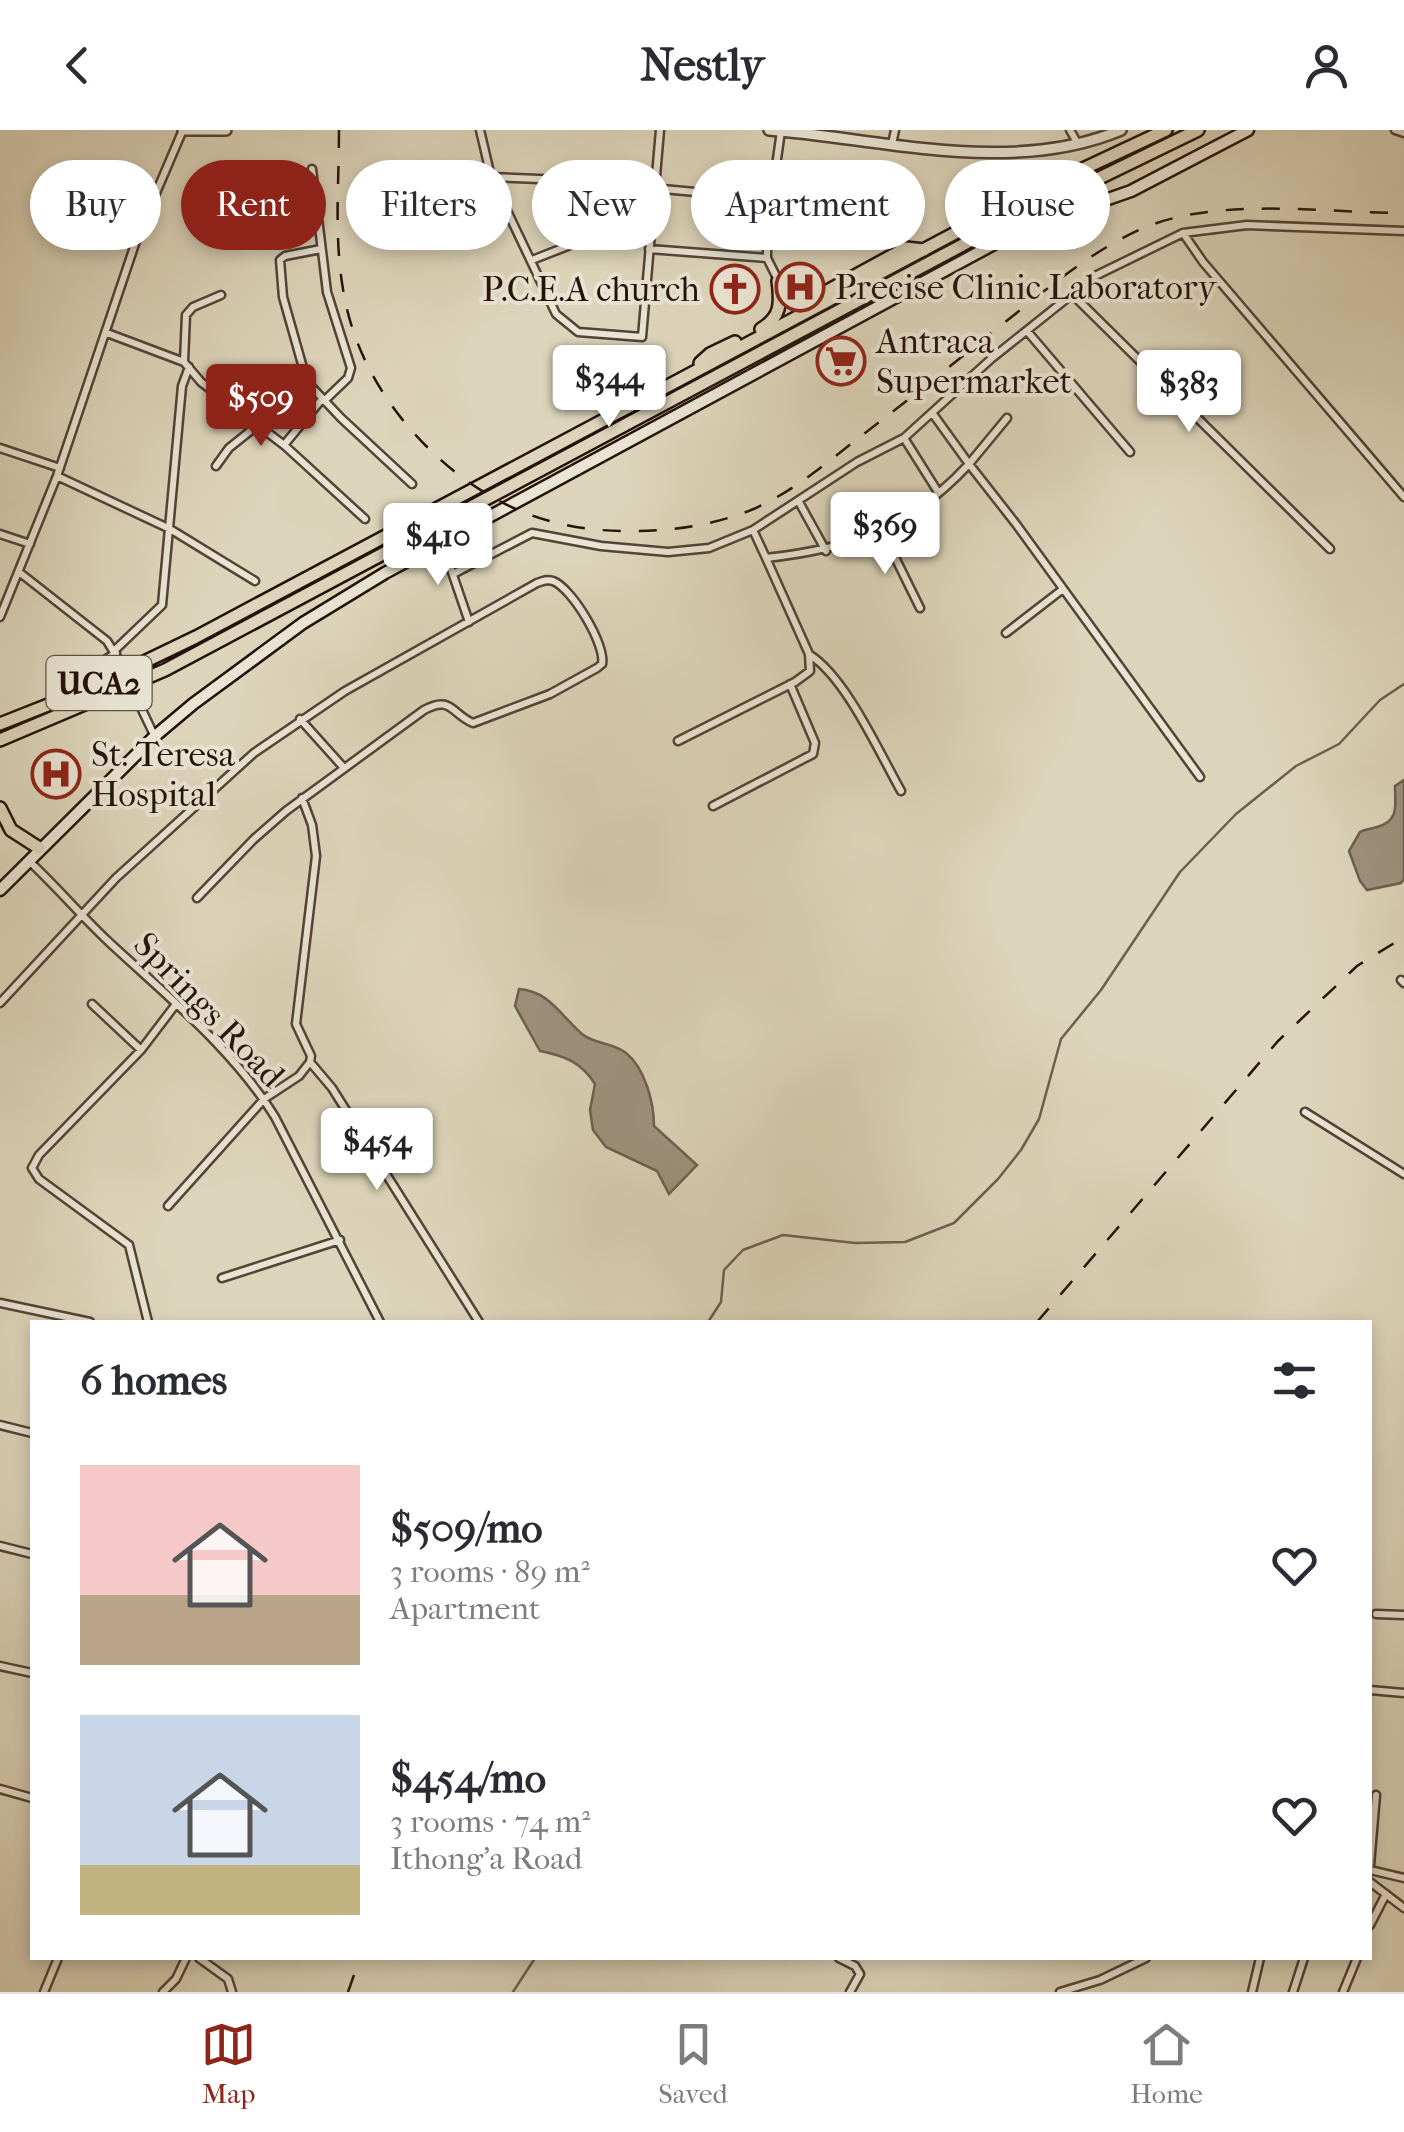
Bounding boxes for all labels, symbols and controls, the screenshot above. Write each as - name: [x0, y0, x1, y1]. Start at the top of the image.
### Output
- icon: back: [50, 38, 105, 93]
- icon: person: [1299, 38, 1354, 93]
- text: Nestly: [640, 39, 764, 92]
- chip: Buy: [30, 160, 161, 250]
- chip: Rent: [181, 160, 326, 250]
- chip: Filters: [346, 160, 512, 250]
- chip: New: [532, 160, 671, 250]
- chip: Apartment: [691, 160, 925, 250]
- chip: House: [945, 160, 1110, 250]
- hospital icon: Precise Clinic Laboratory: [774, 261, 826, 313]
- church icon: P.C.E.A church: [709, 263, 761, 315]
- place label: Precise Clinic Laboratory: [835, 267, 1218, 308]
- place label: P.C.E.A church: [482, 269, 700, 310]
- place label: Antraca Supermarket: [874, 321, 1073, 402]
- supermarket icon: Antraca Supermarket: [815, 335, 867, 387]
- pin: $344: [550, 345, 668, 430]
- pin: $383: [1130, 350, 1248, 435]
- text: $344: [575, 359, 643, 396]
- pin: $509: [202, 364, 320, 449]
- text: $383: [1159, 364, 1219, 401]
- text: $509: [228, 378, 294, 415]
- pin: $369: [826, 492, 944, 577]
- pin: $410: [379, 503, 497, 588]
- text: $369: [853, 506, 917, 543]
- text: $410: [405, 517, 471, 554]
- road number: UCA2: [46, 656, 152, 710]
- place label: St. Teresa Hospital: [91, 734, 236, 815]
- hospital icon: St. Teresa Hospital: [30, 748, 82, 800]
- street label: Springs Road: [125, 924, 294, 1097]
- pin: $454: [318, 1108, 436, 1193]
- text: $454: [343, 1122, 411, 1159]
- icon: filters: [1267, 1353, 1322, 1408]
- text: 6 homes: [80, 1356, 227, 1405]
- text: $509/mo: [390, 1504, 543, 1553]
- icon: home: [160, 1505, 280, 1625]
- icon: heart: [1267, 1538, 1322, 1593]
- text: 3 rooms · 89 m²: [390, 1553, 590, 1590]
- text: Apartment: [390, 1590, 540, 1627]
- text: $454/mo: [390, 1754, 546, 1803]
- icon: home: [160, 1755, 280, 1875]
- icon: heart: [1267, 1788, 1322, 1843]
- text: 3 rooms · 74 m²: [390, 1803, 590, 1840]
- text: Ithong'a Road: [390, 1840, 582, 1877]
- tab: Map: [201, 2017, 256, 2110]
- tab: Saved: [658, 2017, 728, 2110]
- tab: Home: [1130, 2017, 1203, 2110]

